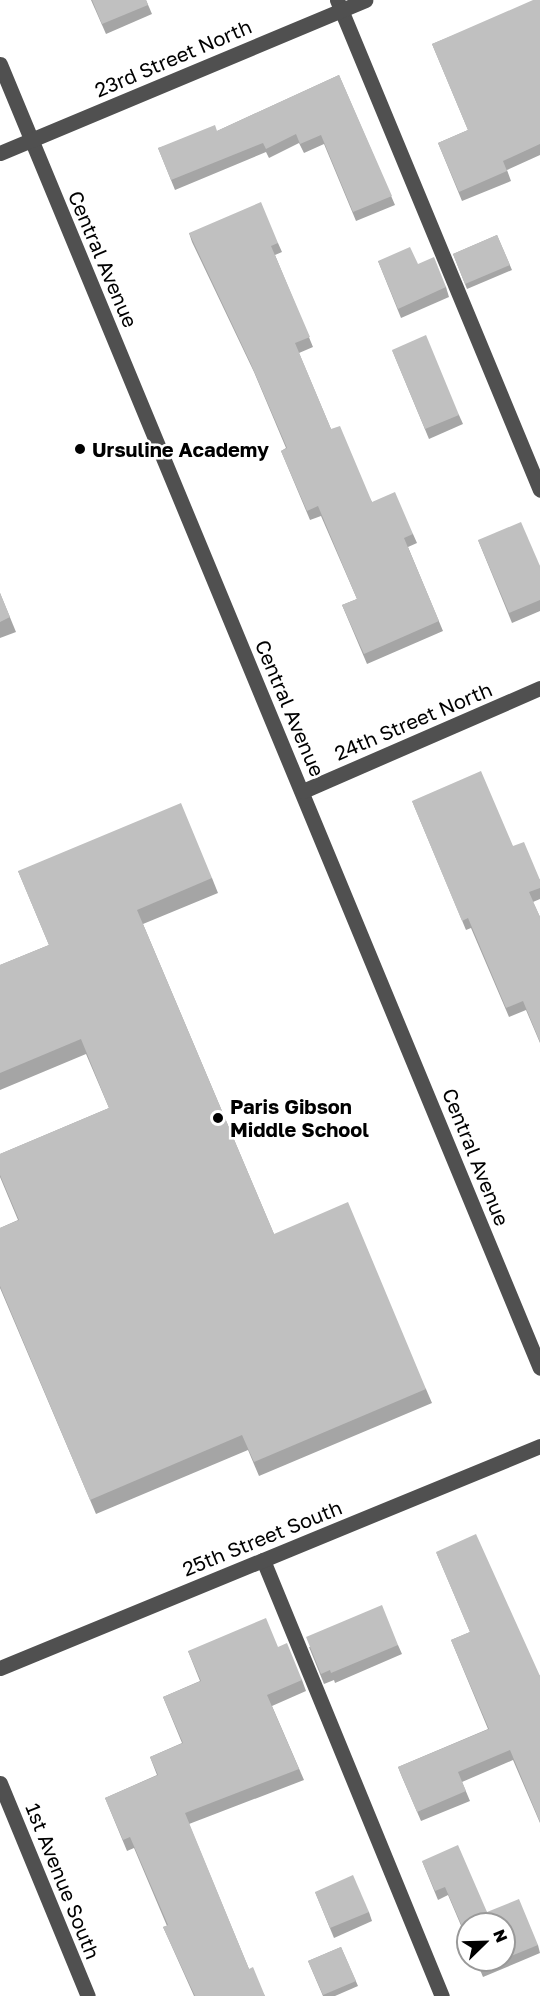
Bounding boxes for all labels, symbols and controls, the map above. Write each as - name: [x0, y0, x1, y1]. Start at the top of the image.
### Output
- street label: 23rd Street North: [91, 14, 255, 102]
- street label: Central Avenue: [63, 187, 143, 331]
- place label: Ursuline Academy: [92, 437, 269, 461]
- marker: Ursuline Academy: [73, 442, 87, 456]
- street label: Central Avenue: [250, 636, 330, 780]
- street label: 24th Street North: [331, 677, 495, 765]
- street label: Central Avenue: [437, 1085, 515, 1229]
- place label: Paris Gibson Middle School: [230, 1094, 369, 1141]
- marker: Paris Gibson Middle School: [211, 1111, 225, 1125]
- street label: 25th Street South: [179, 1495, 345, 1581]
- street label: 1st Avenue South: [21, 1800, 105, 1962]
- north arrow: [456, 1912, 516, 1972]
- text: N: [489, 1926, 512, 1945]

